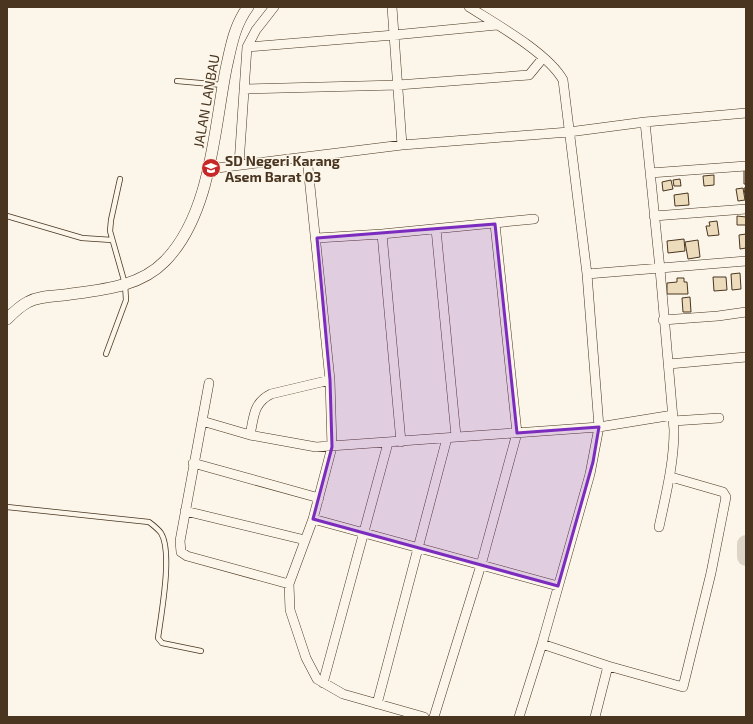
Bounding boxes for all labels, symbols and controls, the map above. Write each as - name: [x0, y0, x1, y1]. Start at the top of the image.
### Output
- street label: JALAN LANBAU: [189, 53, 223, 149]
- place label: SD Negeri Karang Asem Barat 03: [225, 152, 340, 185]
- school or university icon: SD Negeri Karang Asem Barat 03: [200, 157, 222, 179]

